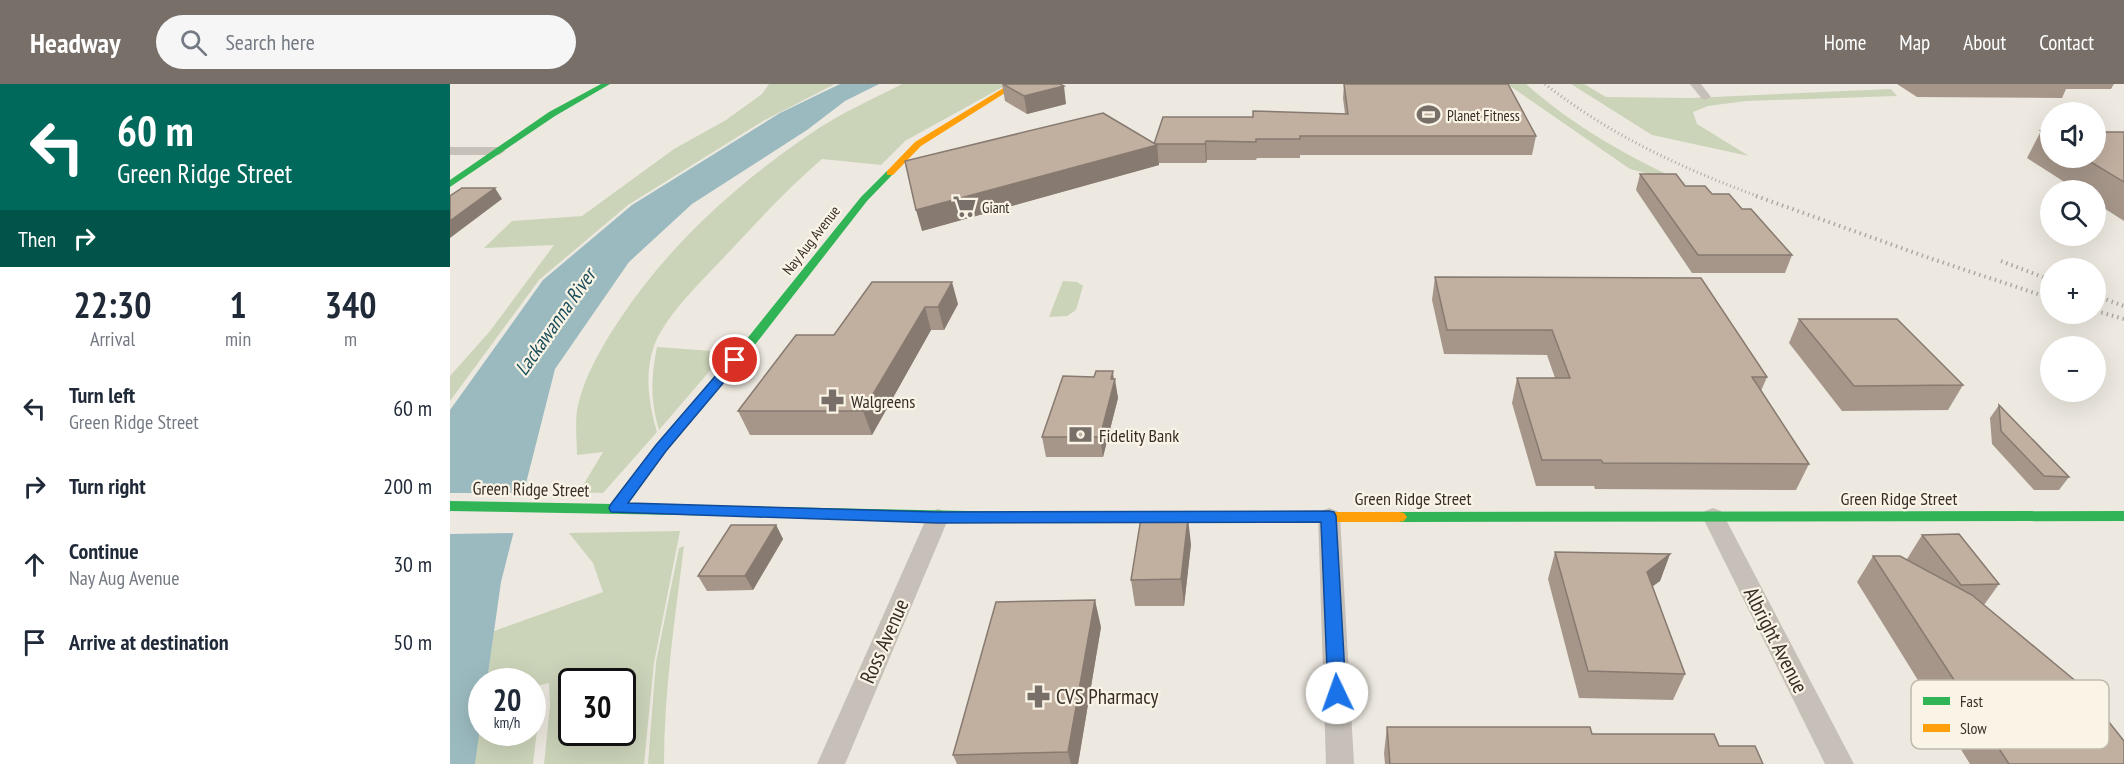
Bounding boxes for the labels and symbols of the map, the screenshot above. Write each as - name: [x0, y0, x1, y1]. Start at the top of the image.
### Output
- sports icon: Planet Fitness: [1416, 102, 1442, 128]
- place label: Planet Fitness: [1447, 106, 1520, 125]
- supermarket icon: Giant: [951, 194, 977, 220]
- place label: Giant: [982, 198, 1009, 217]
- street label: Nay Aug Avenue: [778, 202, 844, 278]
- water label: Lackawanna River: [509, 262, 603, 380]
- pin: [709, 334, 760, 385]
- pharmacy icon: Walgreens: [820, 388, 846, 414]
- place label: Walgreens: [851, 390, 915, 413]
- bank icon: Fidelity Bank: [1068, 422, 1094, 448]
- place label: Fidelity Bank: [1099, 424, 1179, 447]
- street label: Green Ridge Street: [472, 476, 590, 502]
- street label: Green Ridge Street: [1355, 487, 1471, 510]
- street label: Green Ridge Street: [1841, 487, 1957, 510]
- street label: Albright Avenue: [1738, 582, 1814, 698]
- street label: Ross Avenue: [853, 595, 915, 687]
- position arrow: [1305, 661, 1369, 725]
- speed limit sign: 30: [558, 668, 636, 746]
- legend: [1911, 680, 2109, 749]
- pharmacy icon: CVS Pharmacy: [1025, 683, 1051, 709]
- place label: CVS Pharmacy: [1056, 683, 1158, 710]
- text: Fast: [1960, 691, 1983, 711]
- text: Slow: [1960, 718, 1987, 738]

